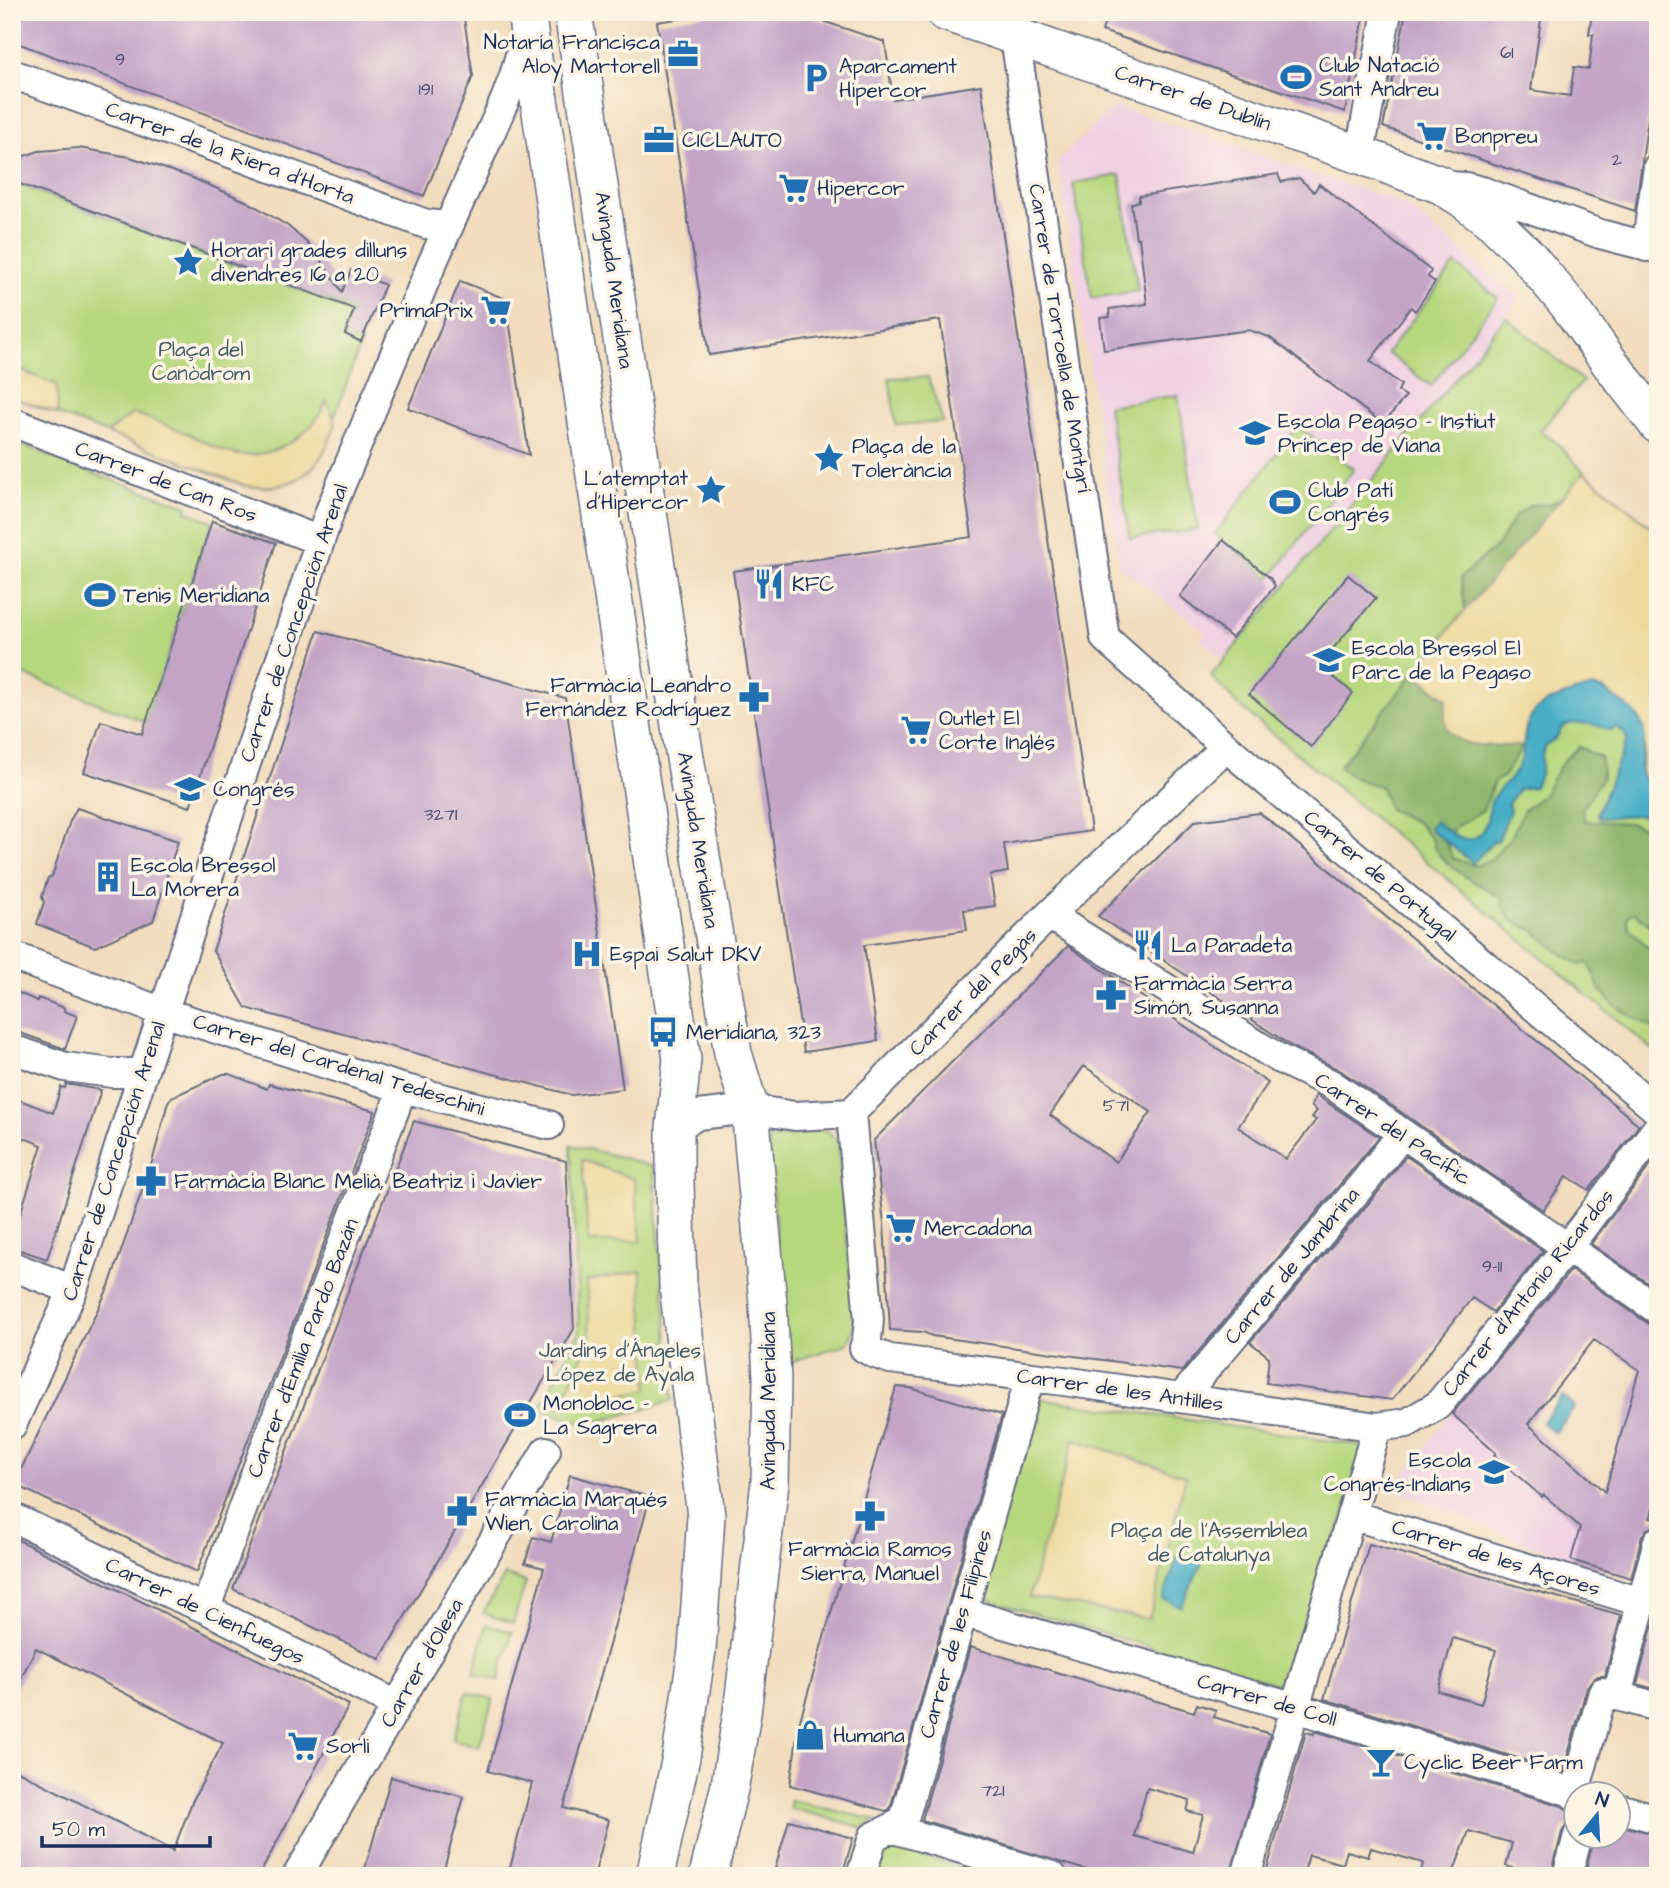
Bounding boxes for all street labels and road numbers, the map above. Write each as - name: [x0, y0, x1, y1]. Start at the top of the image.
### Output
- street label: Carrer de Dublín: [1111, 58, 1275, 138]
- street label: Carrer de la Riera d'Horta: [102, 94, 359, 212]
- street label: Carrer de Torroella de Montgrí: [1019, 182, 1099, 495]
- street label: Avinguda Meridiana: [585, 190, 641, 371]
- street label: Carrer de Can Ros: [71, 434, 261, 530]
- street label: Carrer de Concepción Arenal: [233, 480, 356, 766]
- street label: Avinguda Meridiana: [668, 749, 726, 931]
- street label: Carrer de Portugal: [1296, 803, 1463, 950]
- street label: Carrer del Pegàs: [902, 921, 1045, 1064]
- street label: Carrer del Cardenal Tedeschini: [190, 1007, 488, 1123]
- street label: Carrer de Concepción Arenal: [55, 1018, 174, 1305]
- street label: Carrer del Pacífic: [1309, 1066, 1477, 1192]
- street label: Carrer de Jambrina: [1218, 1181, 1366, 1351]
- street label: Carrer d'Antonio Ricardos: [1435, 1183, 1621, 1403]
- street label: Carrer d'Emilia Pardo Bazán: [240, 1214, 366, 1482]
- street label: Avinguda Meridiana: [754, 1311, 785, 1490]
- street label: Carrer de les Antilles: [1015, 1361, 1225, 1419]
- street label: Carrer de les Açores: [1388, 1513, 1604, 1603]
- street label: Carrer de les Filipines: [912, 1526, 1001, 1742]
- street label: Carrer de Cienfuegos: [100, 1550, 309, 1674]
- street label: Carrer d'Olesa: [373, 1593, 471, 1733]
- street label: Carrer de Coll: [1194, 1666, 1340, 1734]

